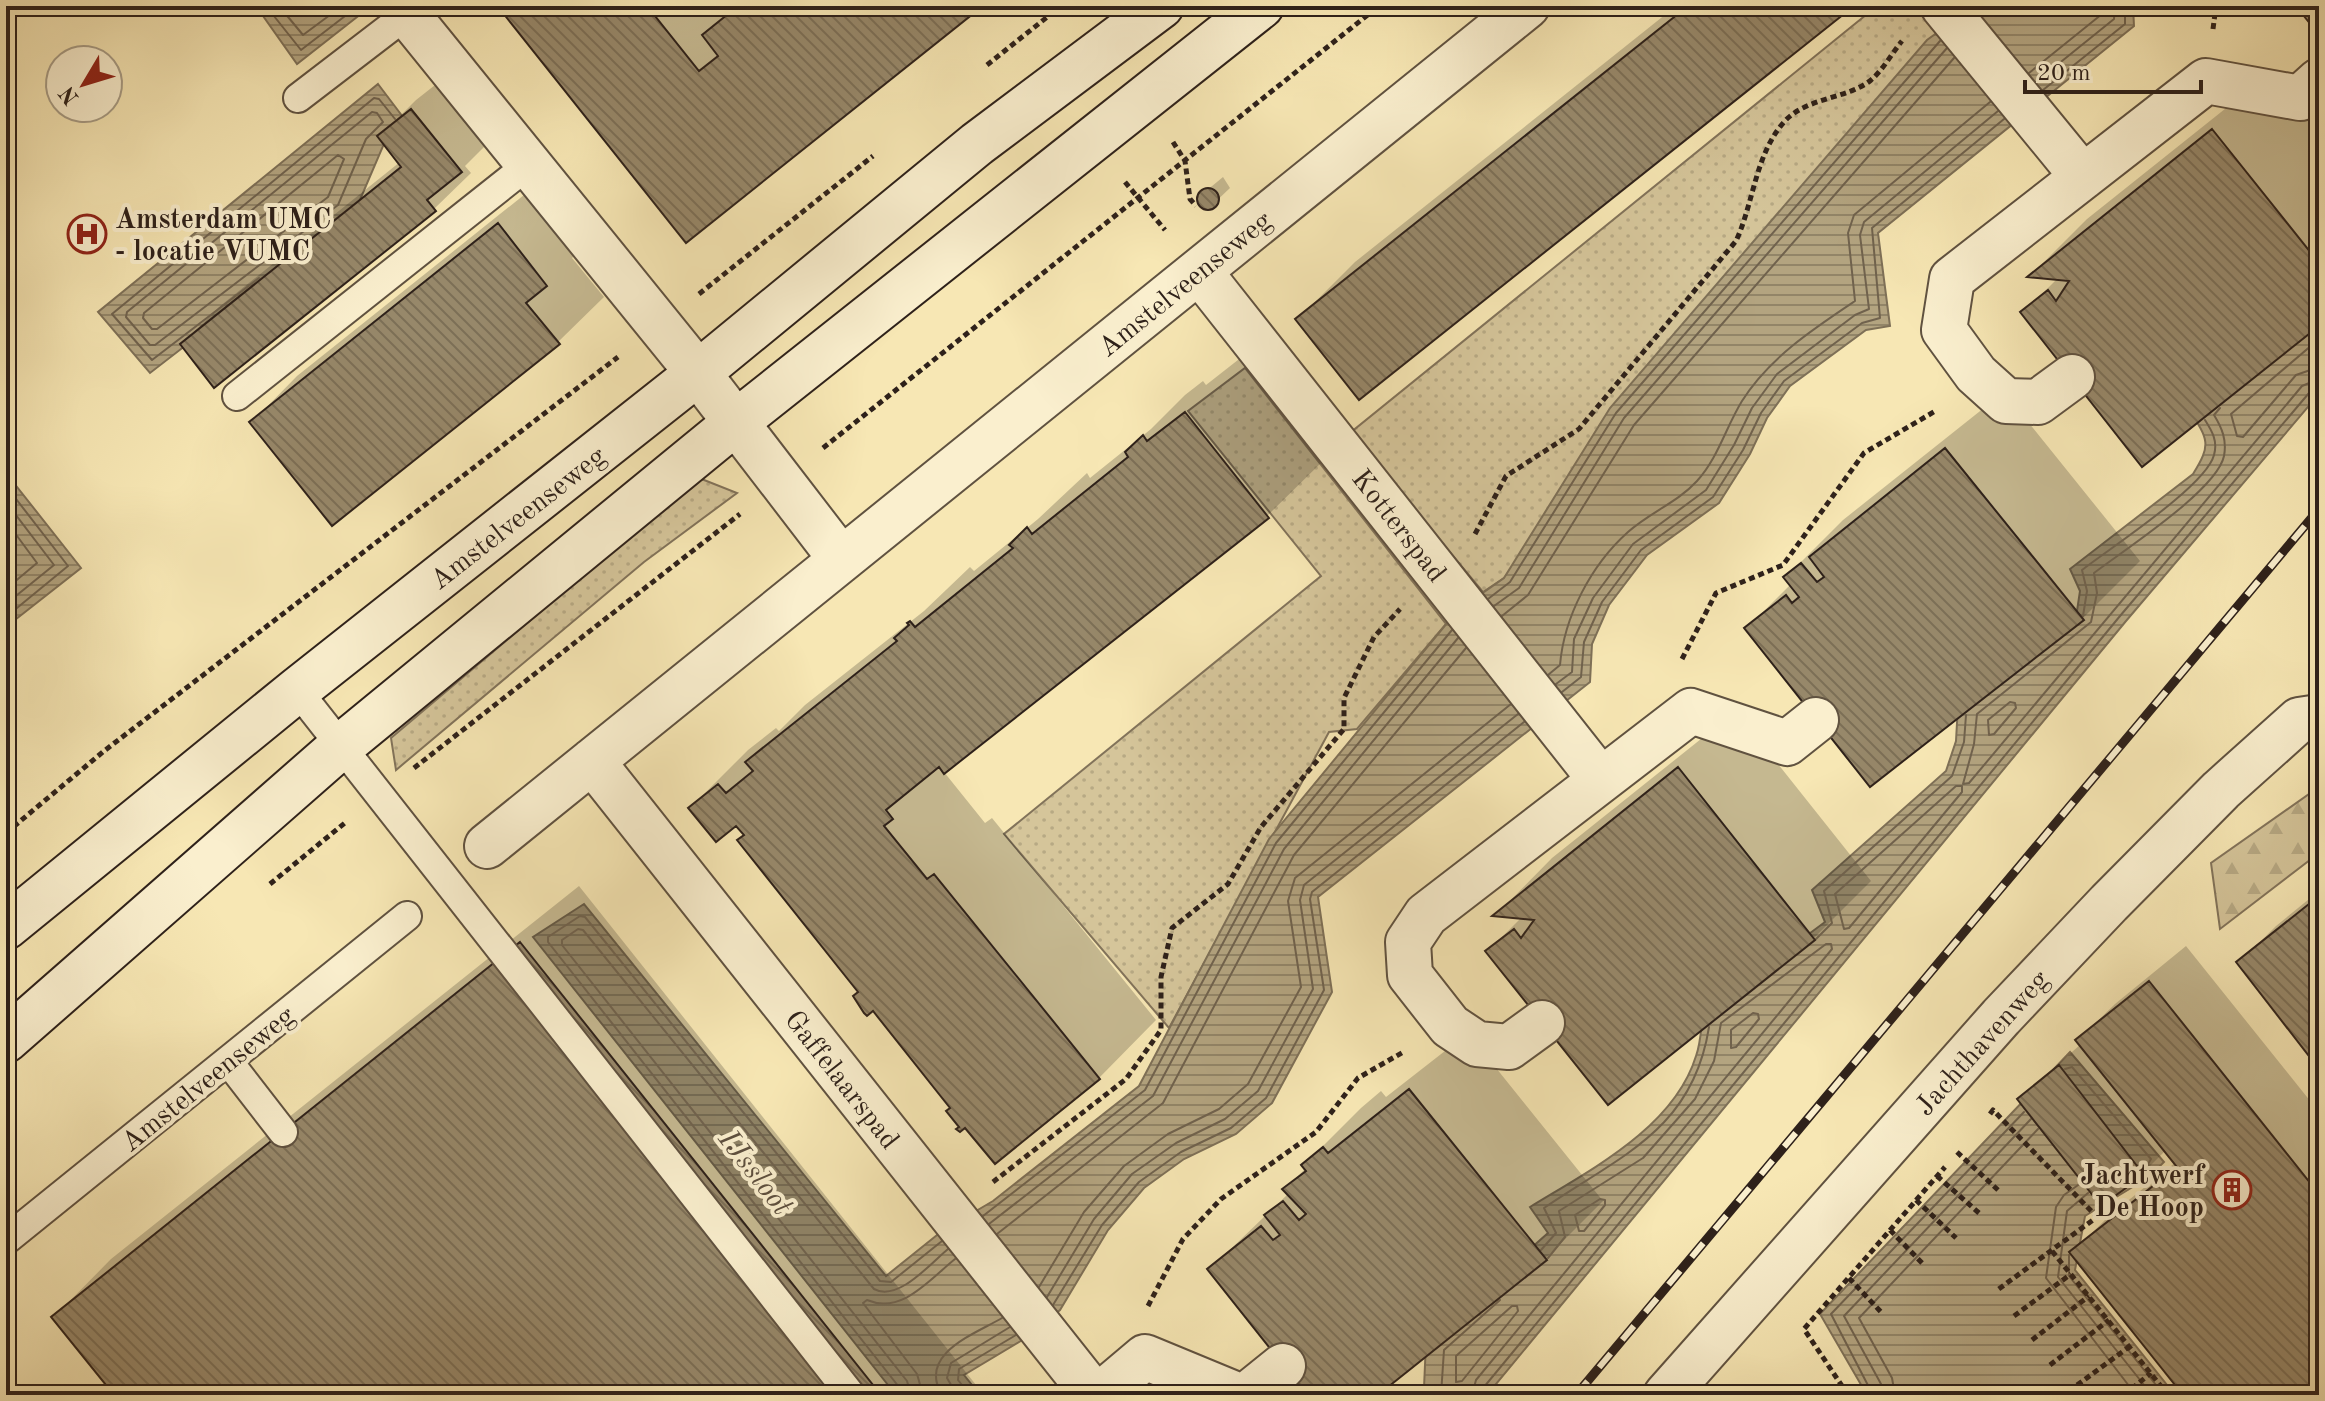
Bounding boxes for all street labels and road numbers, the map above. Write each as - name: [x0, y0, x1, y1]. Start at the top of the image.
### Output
- street label: Amstelveenseweg: [1094, 207, 1278, 363]
- street label: Amstelveenseweg: [426, 443, 612, 596]
- street label: Kotterspad: [1345, 465, 1450, 588]
- street label: Jachthavenweg: [1911, 966, 2055, 1122]
- street label: Amstelveenseweg: [117, 1002, 301, 1158]
- street label: Gaffelaarspad: [778, 1006, 903, 1155]

